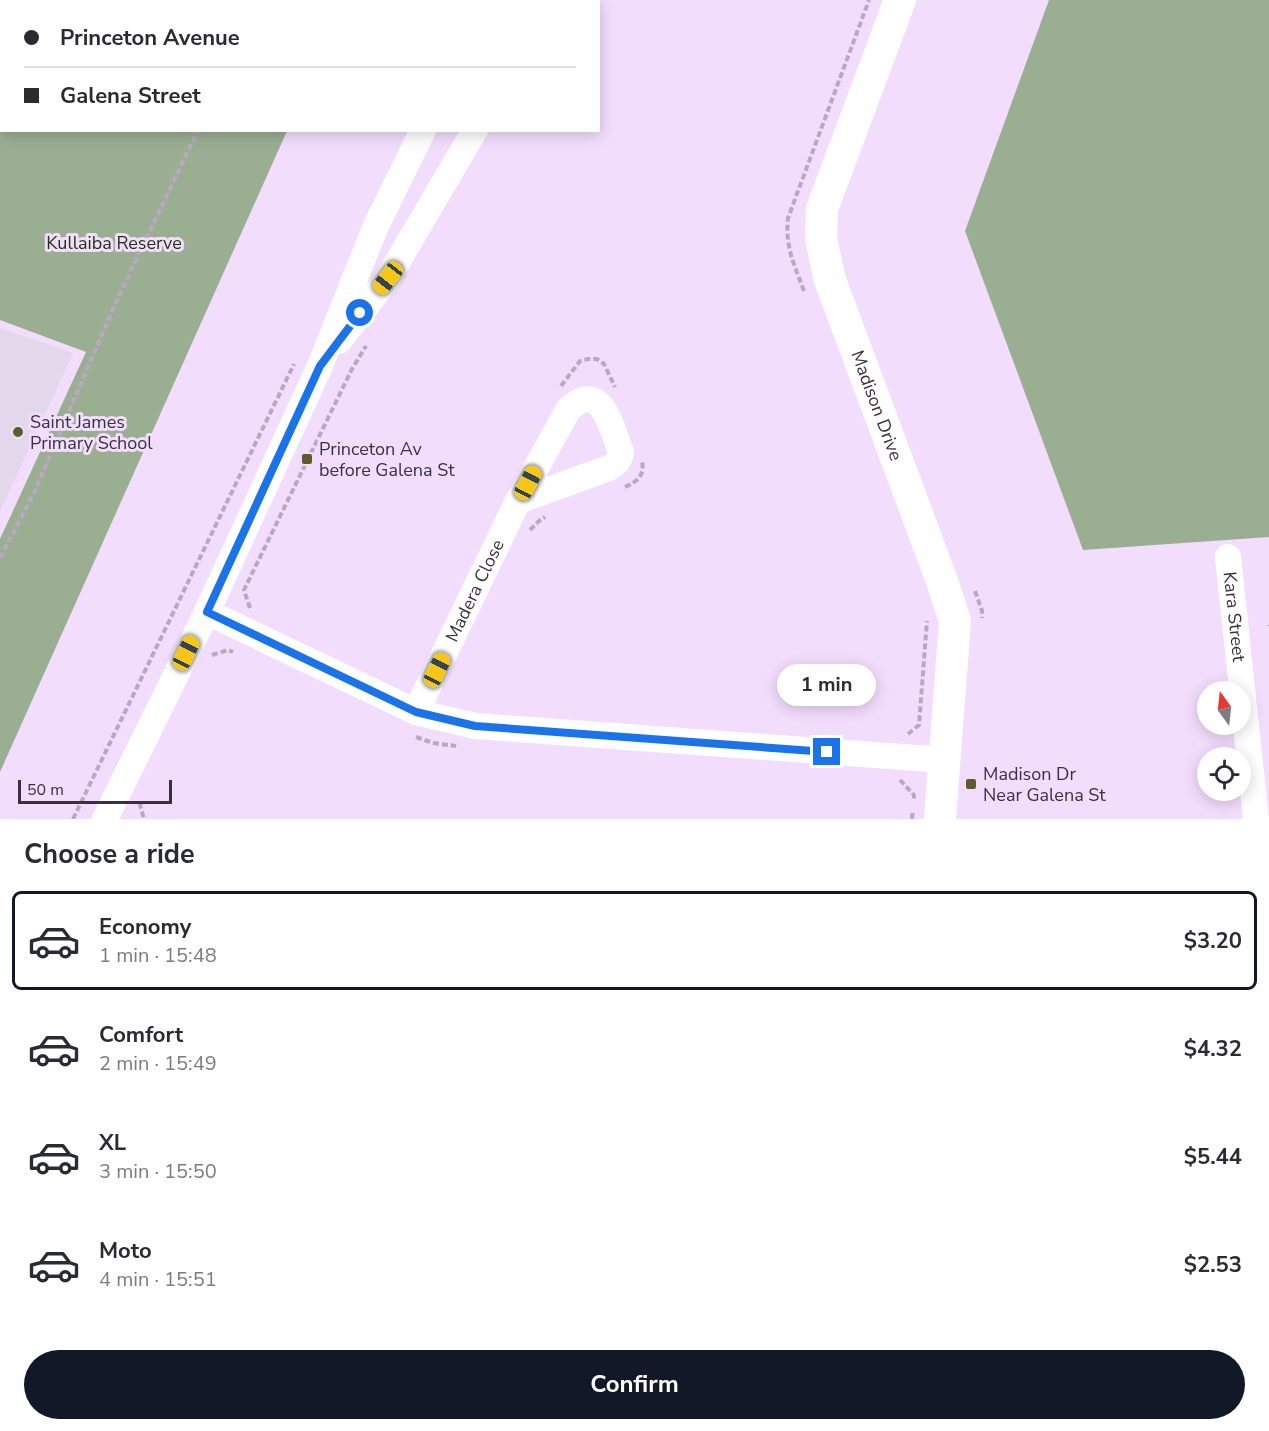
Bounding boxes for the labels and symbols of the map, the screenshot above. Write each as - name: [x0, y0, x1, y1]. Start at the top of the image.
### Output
- park label: Kullaiba Reserve: [46, 231, 182, 255]
- car: [370, 258, 406, 298]
- route start: [346, 299, 373, 326]
- street label: Madison Drive: [845, 347, 908, 464]
- place label: Saint James Primary School: [30, 410, 153, 455]
- marker: Saint James Primary School: [11, 425, 25, 439]
- place label: Princeton Av before Galena St: [319, 437, 455, 482]
- marker: Princeton Av before Galena St: [300, 452, 314, 466]
- car: [512, 463, 544, 503]
- street label: Madera Close: [440, 535, 510, 646]
- street label: Kara Street: [1218, 570, 1251, 664]
- car: [170, 633, 202, 673]
- car: [421, 650, 453, 690]
- callout: 1 min: [778, 665, 876, 707]
- north arrow: [1197, 681, 1251, 735]
- route end: [813, 738, 840, 765]
- place label: Madison Dr Near Galena St: [983, 762, 1106, 807]
- scale bar: [18, 777, 172, 804]
- marker: Madison Dr Near Galena St: [964, 777, 978, 791]

